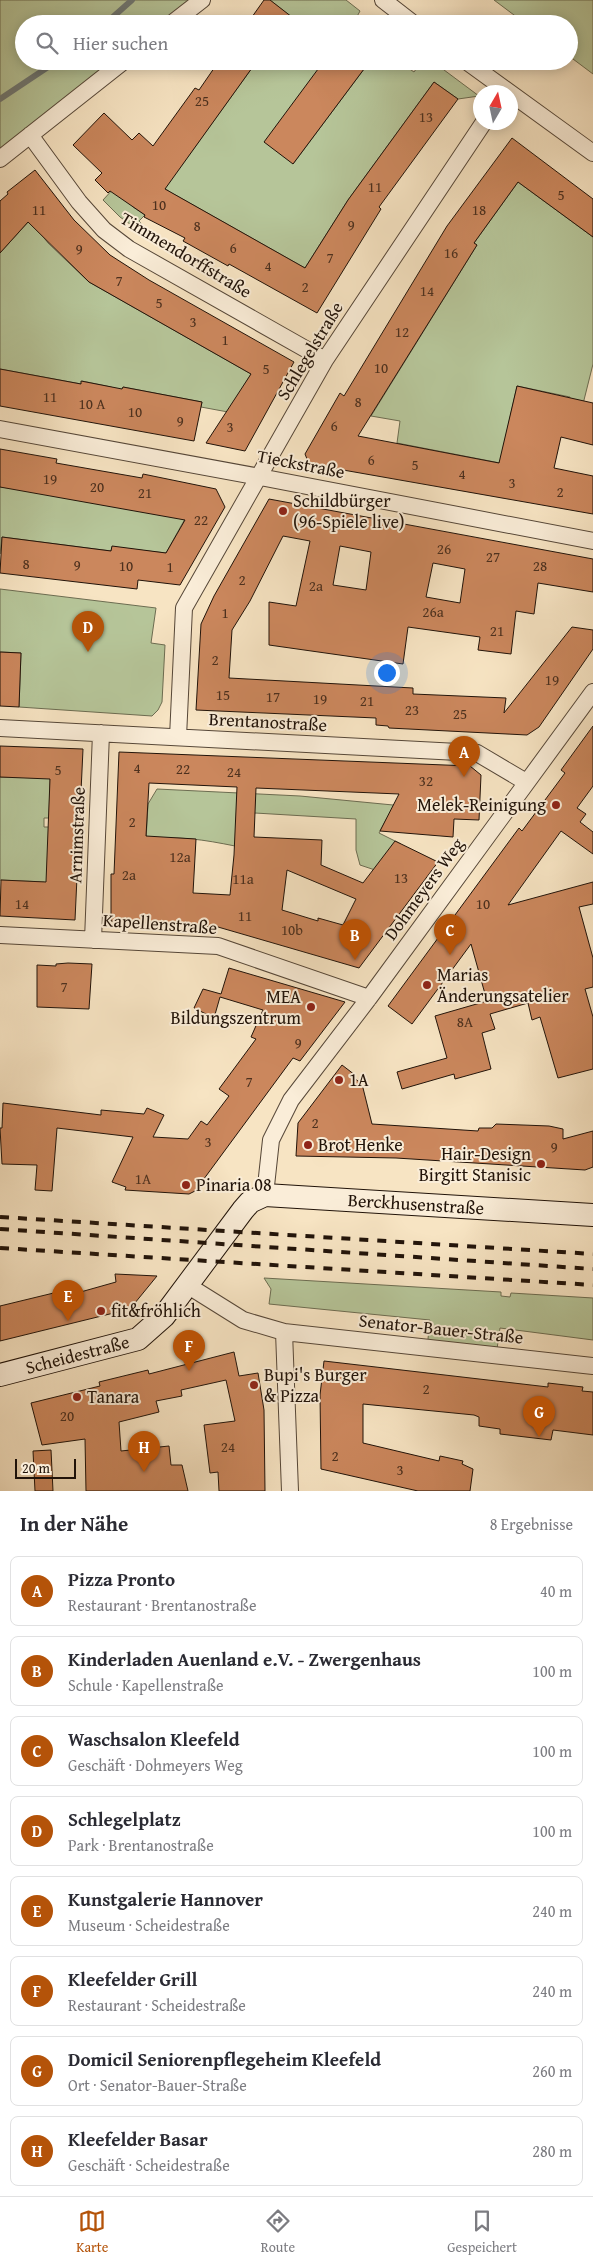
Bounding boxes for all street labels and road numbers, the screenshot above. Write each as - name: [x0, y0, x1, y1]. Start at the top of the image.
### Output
- street label: Timmendorffstraße: [115, 205, 257, 305]
- street label: Schlegelstraße: [269, 296, 350, 405]
- street label: Tieckstraße: [255, 442, 347, 485]
- street label: Brentanostraße: [208, 705, 328, 738]
- street label: Arnimstraße: [61, 786, 92, 884]
- street label: Dohmeyers Weg: [377, 832, 470, 946]
- street label: Kapellenstraße: [102, 906, 218, 941]
- street label: Berckhusenstraße: [347, 1186, 485, 1221]
- street label: Senator-Bauer-Straße: [357, 1306, 525, 1351]
- street label: Scheidestraße: [22, 1328, 132, 1381]

